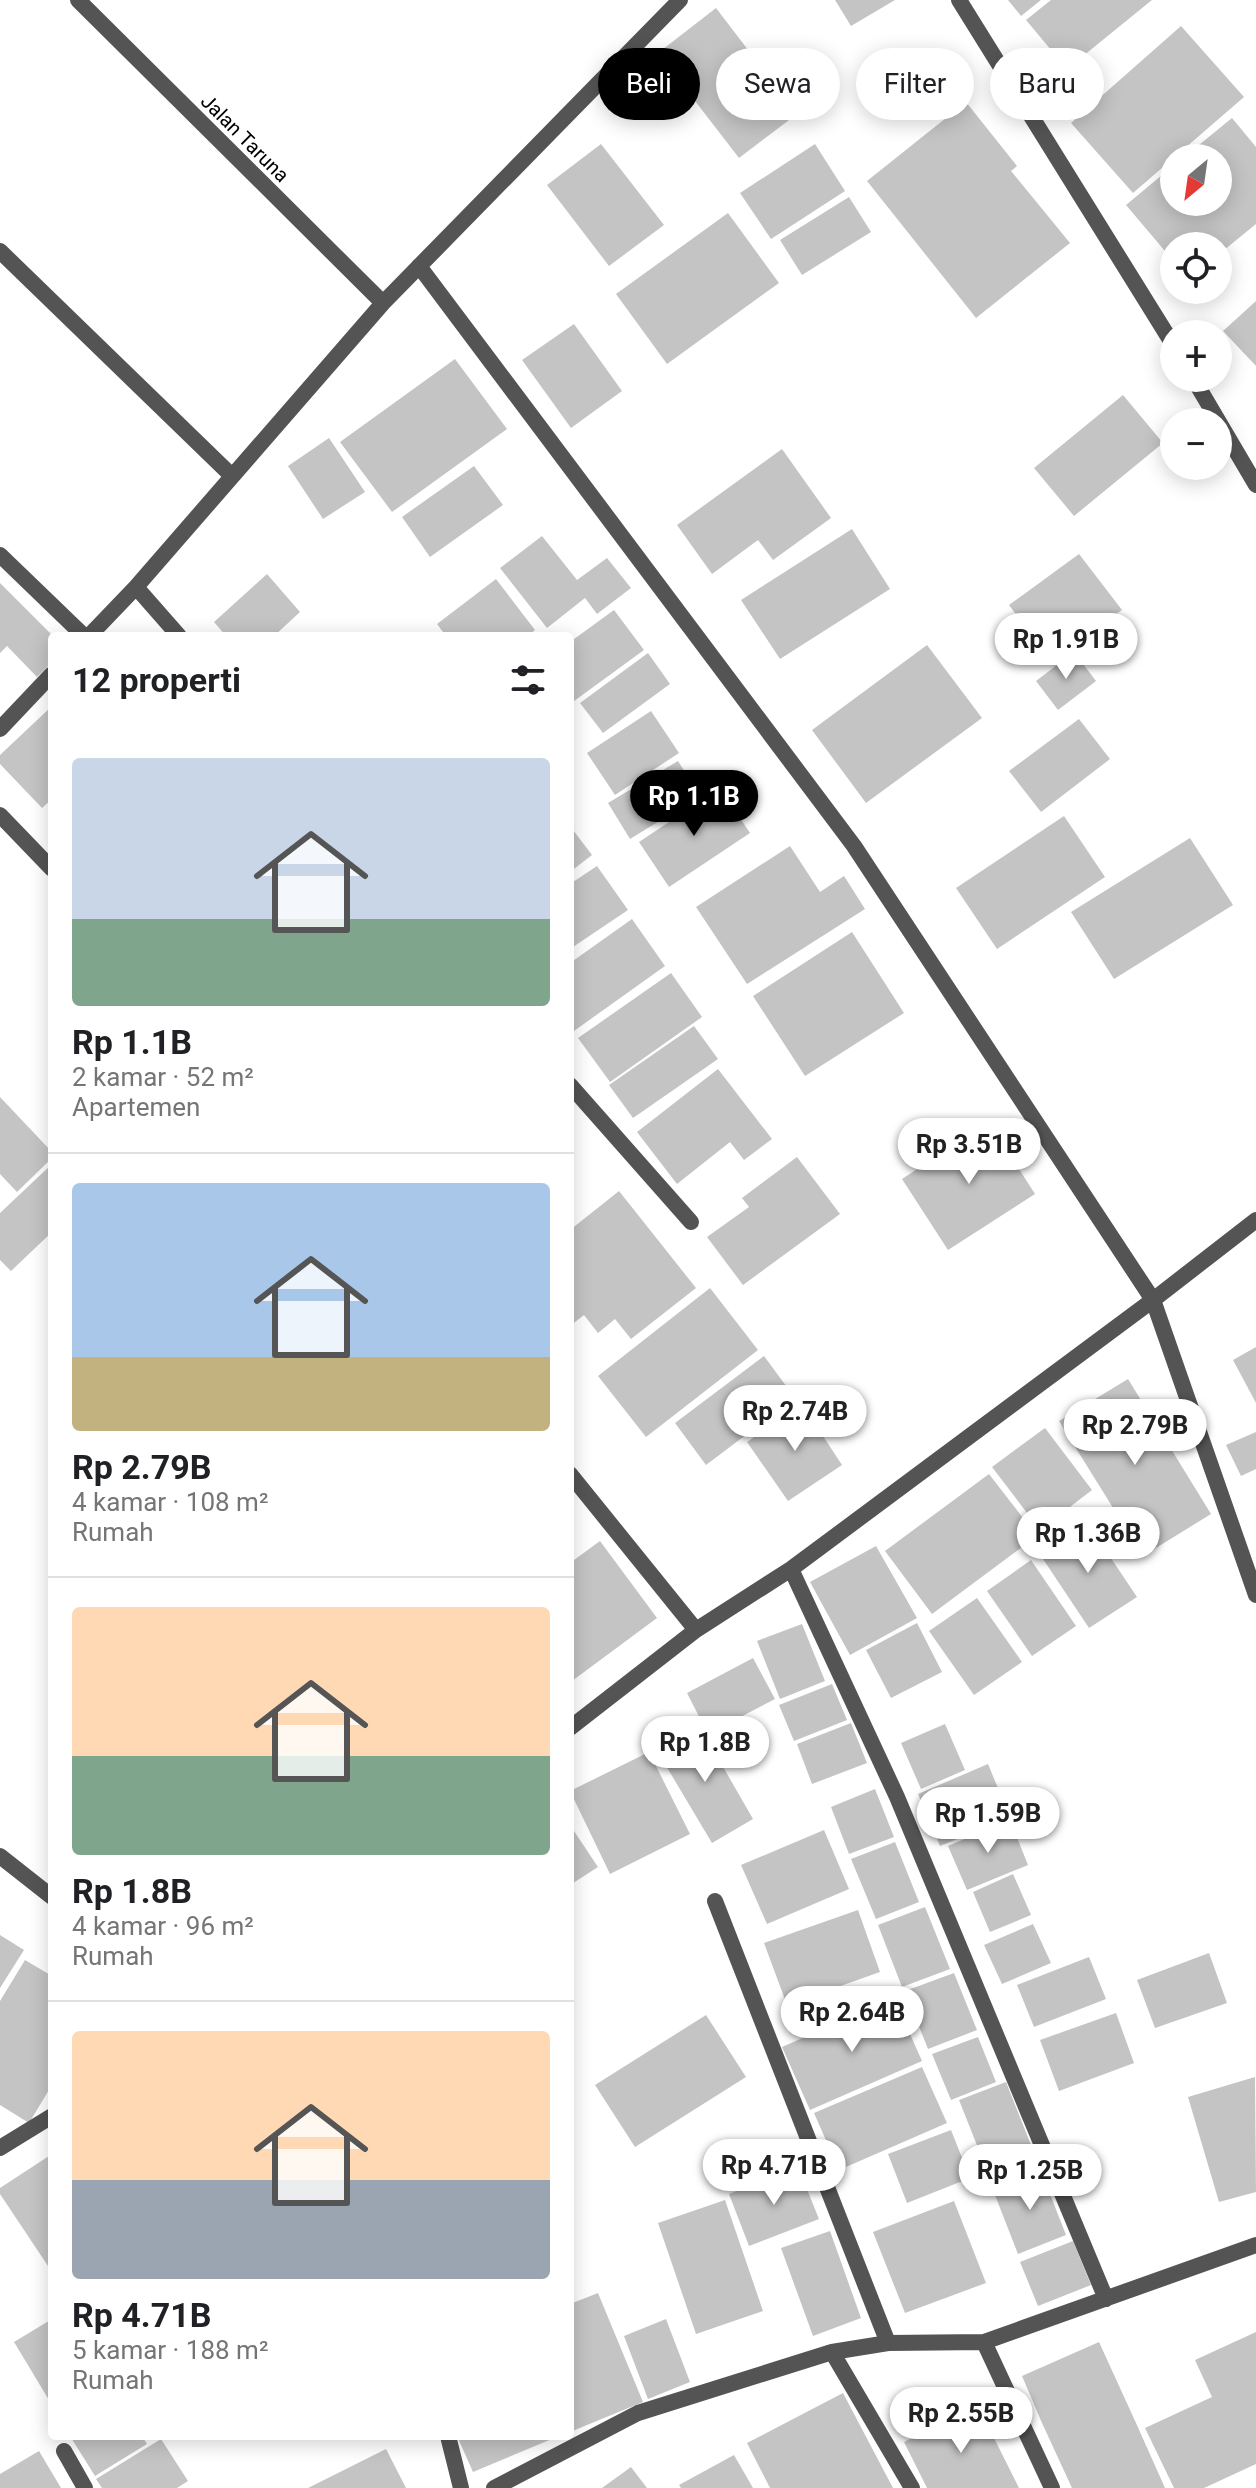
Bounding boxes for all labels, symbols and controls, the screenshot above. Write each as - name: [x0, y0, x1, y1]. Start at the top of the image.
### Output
- chip: Beli: [598, 48, 700, 120]
- chip: Sewa: [716, 48, 840, 120]
- chip: Filter: [856, 48, 974, 120]
- chip: Baru: [990, 48, 1104, 120]
- street label: Jalan Taruna: [196, 89, 294, 187]
- north arrow: [1160, 144, 1232, 216]
- map controls: [1160, 144, 1232, 480]
- button: locate: [1160, 232, 1232, 304]
- button: +: [1160, 320, 1232, 392]
- button: −: [1160, 408, 1232, 480]
- pin: Rp 1.91B: [983, 613, 1149, 681]
- text: Rp 1.91B: [1013, 624, 1119, 654]
- icon: filters: [506, 658, 550, 702]
- text: 12 properti: [72, 660, 241, 700]
- pin: Rp 1.1B: [620, 770, 768, 838]
- text: Rp 1.1B: [648, 781, 740, 811]
- icon: home: [239, 810, 383, 954]
- text: Rp 1.1B: [72, 1022, 192, 1062]
- text: 2 kamar · 52 m²: [72, 1062, 254, 1092]
- text: Apartemen: [72, 1092, 200, 1122]
- pin: Rp 3.51B: [886, 1118, 1052, 1186]
- text: Rp 3.51B: [916, 1129, 1022, 1159]
- icon: home: [239, 1235, 383, 1379]
- pin: Rp 2.74B: [712, 1385, 878, 1453]
- text: Rp 2.74B: [742, 1396, 848, 1426]
- pin: Rp 2.79B: [1052, 1399, 1218, 1467]
- text: Rp 2.79B: [1082, 1410, 1188, 1440]
- text: Rp 2.79B: [72, 1447, 211, 1487]
- text: 4 kamar · 108 m²: [72, 1487, 268, 1517]
- pin: Rp 1.36B: [1005, 1507, 1171, 1575]
- text: Rumah: [72, 1517, 154, 1547]
- text: Rp 1.36B: [1035, 1518, 1141, 1548]
- icon: home: [239, 1659, 383, 1803]
- pin: Rp 1.8B: [631, 1716, 779, 1784]
- text: Rp 1.8B: [659, 1727, 751, 1757]
- pin: Rp 1.59B: [905, 1787, 1071, 1855]
- text: Rp 1.59B: [935, 1798, 1041, 1828]
- text: Rp 1.8B: [72, 1871, 192, 1911]
- text: 4 kamar · 96 m²: [72, 1911, 254, 1941]
- text: Rumah: [72, 1941, 154, 1971]
- pin: Rp 2.64B: [769, 1986, 935, 2054]
- text: Rp 2.64B: [799, 1997, 905, 2027]
- icon: home: [239, 2083, 383, 2227]
- pin: Rp 4.71B: [691, 2139, 857, 2207]
- pin: Rp 1.25B: [947, 2144, 1113, 2212]
- text: Rp 4.71B: [721, 2150, 827, 2180]
- text: Rp 1.25B: [977, 2155, 1083, 2185]
- text: Rp 4.71B: [72, 2295, 211, 2335]
- text: 5 kamar · 188 m²: [72, 2335, 268, 2365]
- text: Rumah: [72, 2365, 154, 2395]
- pin: Rp 2.55B: [878, 2387, 1044, 2455]
- text: Rp 2.55B: [908, 2398, 1014, 2428]

